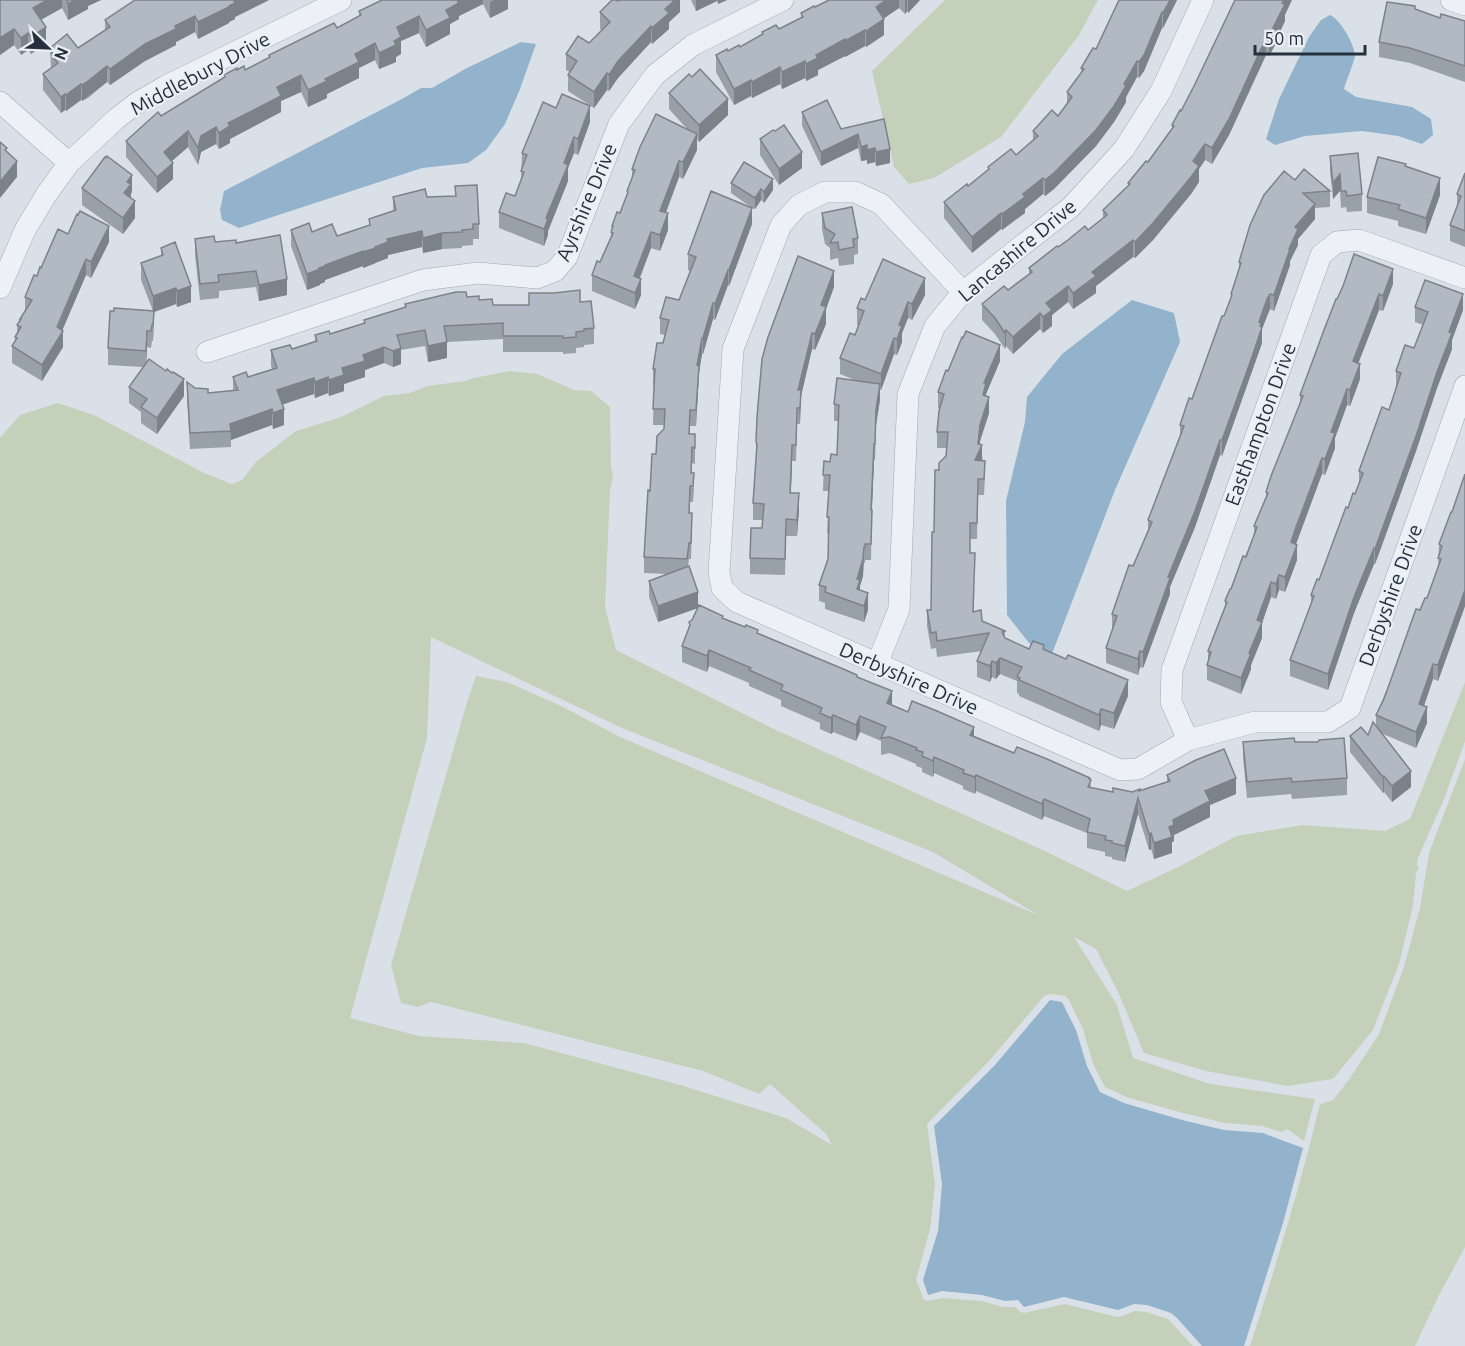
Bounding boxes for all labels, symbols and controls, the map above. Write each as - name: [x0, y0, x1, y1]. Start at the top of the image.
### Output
- north arrow: [18, 18, 78, 78]
- scale bar: [1255, 18, 1364, 56]
- street label: Middlebury Drive: [126, 27, 274, 119]
- text: 50 m: [1264, 28, 1304, 48]
- text: N: [51, 45, 72, 63]
- street label: Ayrshire Drive: [551, 140, 621, 264]
- street label: Lancashire Drive: [953, 194, 1081, 306]
- street label: Easthampton Drive: [1220, 339, 1300, 509]
- street label: Derbyshire Drive: [1354, 521, 1426, 669]
- street label: Derbyshire Drive: [836, 637, 982, 719]

